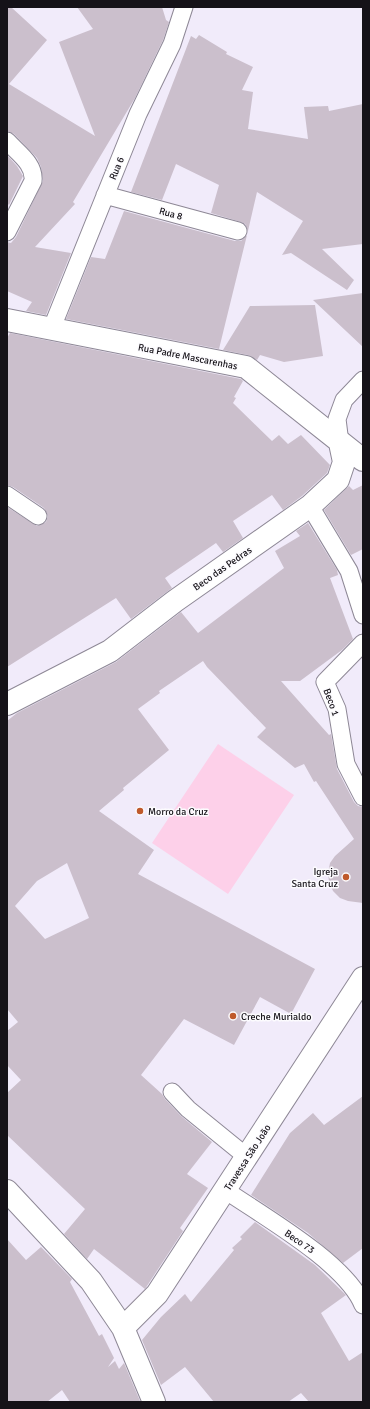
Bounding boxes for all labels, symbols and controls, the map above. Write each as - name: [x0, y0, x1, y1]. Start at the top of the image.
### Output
- street label: Rua 6: [107, 155, 127, 182]
- street label: Rua 8: [158, 205, 184, 223]
- street label: Rua Padre Mascarenhas: [137, 341, 239, 373]
- street label: Beco das Pedras: [191, 544, 255, 593]
- street label: Beco 1: [321, 687, 342, 718]
- marker: Morro da Cruz: [135, 806, 145, 816]
- place label: Morro da Cruz: [148, 806, 209, 818]
- place label: Igreja Santa Cruz: [291, 866, 339, 890]
- marker: Igreja Santa Cruz: [341, 872, 351, 882]
- marker: Creche Murialdo: [228, 1011, 238, 1021]
- place label: Creche Murialdo: [241, 1011, 311, 1023]
- street label: Travessa São João: [222, 1122, 274, 1193]
- street label: Beco 73: [282, 1227, 317, 1256]

